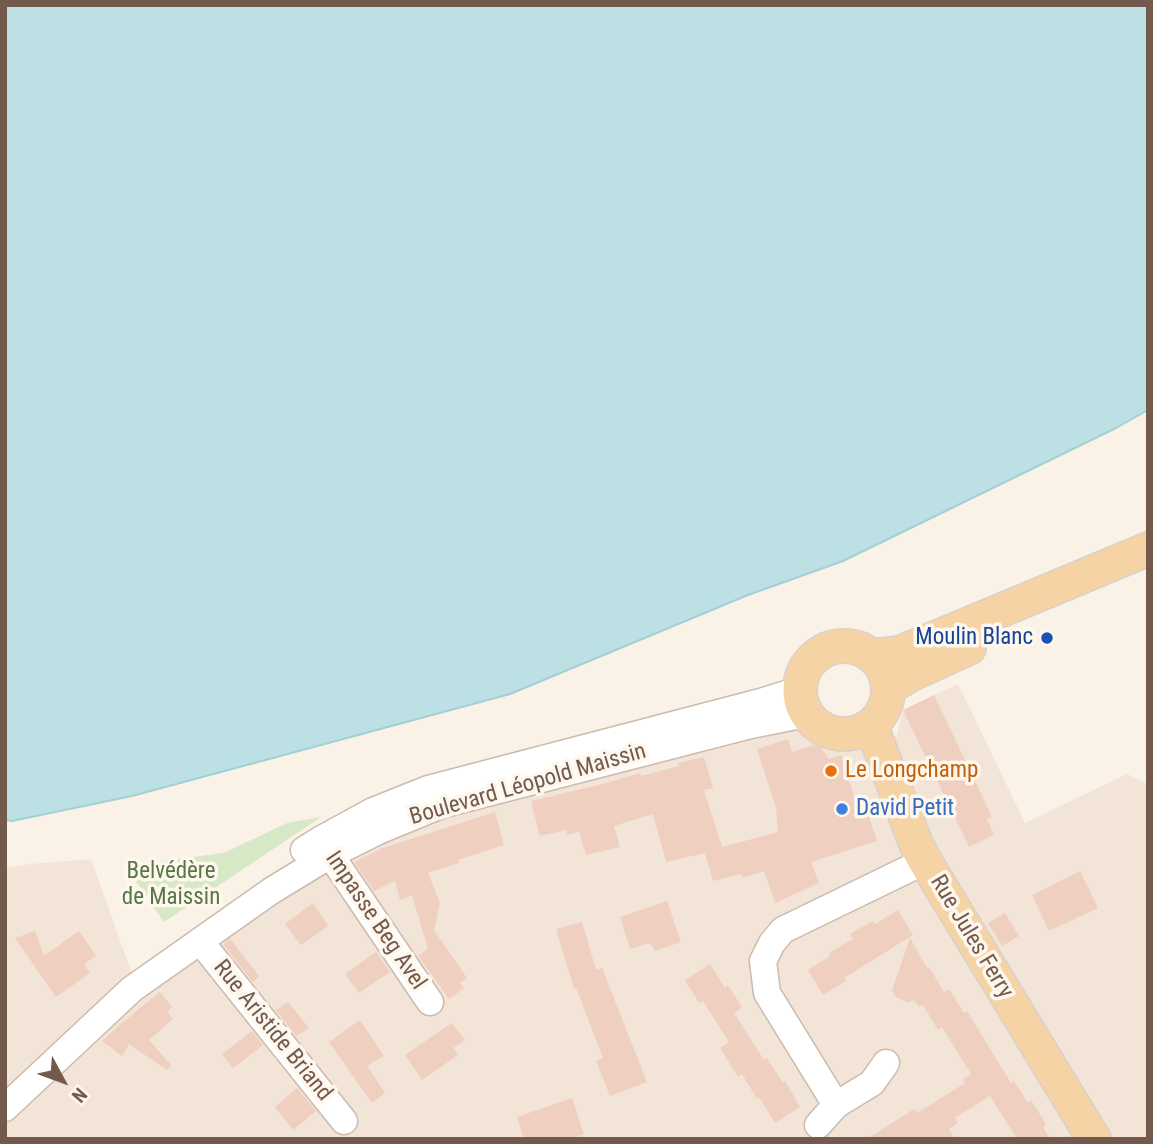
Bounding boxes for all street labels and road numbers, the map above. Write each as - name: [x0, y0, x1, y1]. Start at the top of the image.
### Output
- street label: Boulevard Léopold Maissin: [407, 738, 649, 832]
- street label: Impasse Beg Avel: [319, 847, 431, 995]
- street label: Rue Jules Ferry: [923, 870, 1019, 1004]
- street label: Rue Aristide Briand: [207, 955, 337, 1107]

